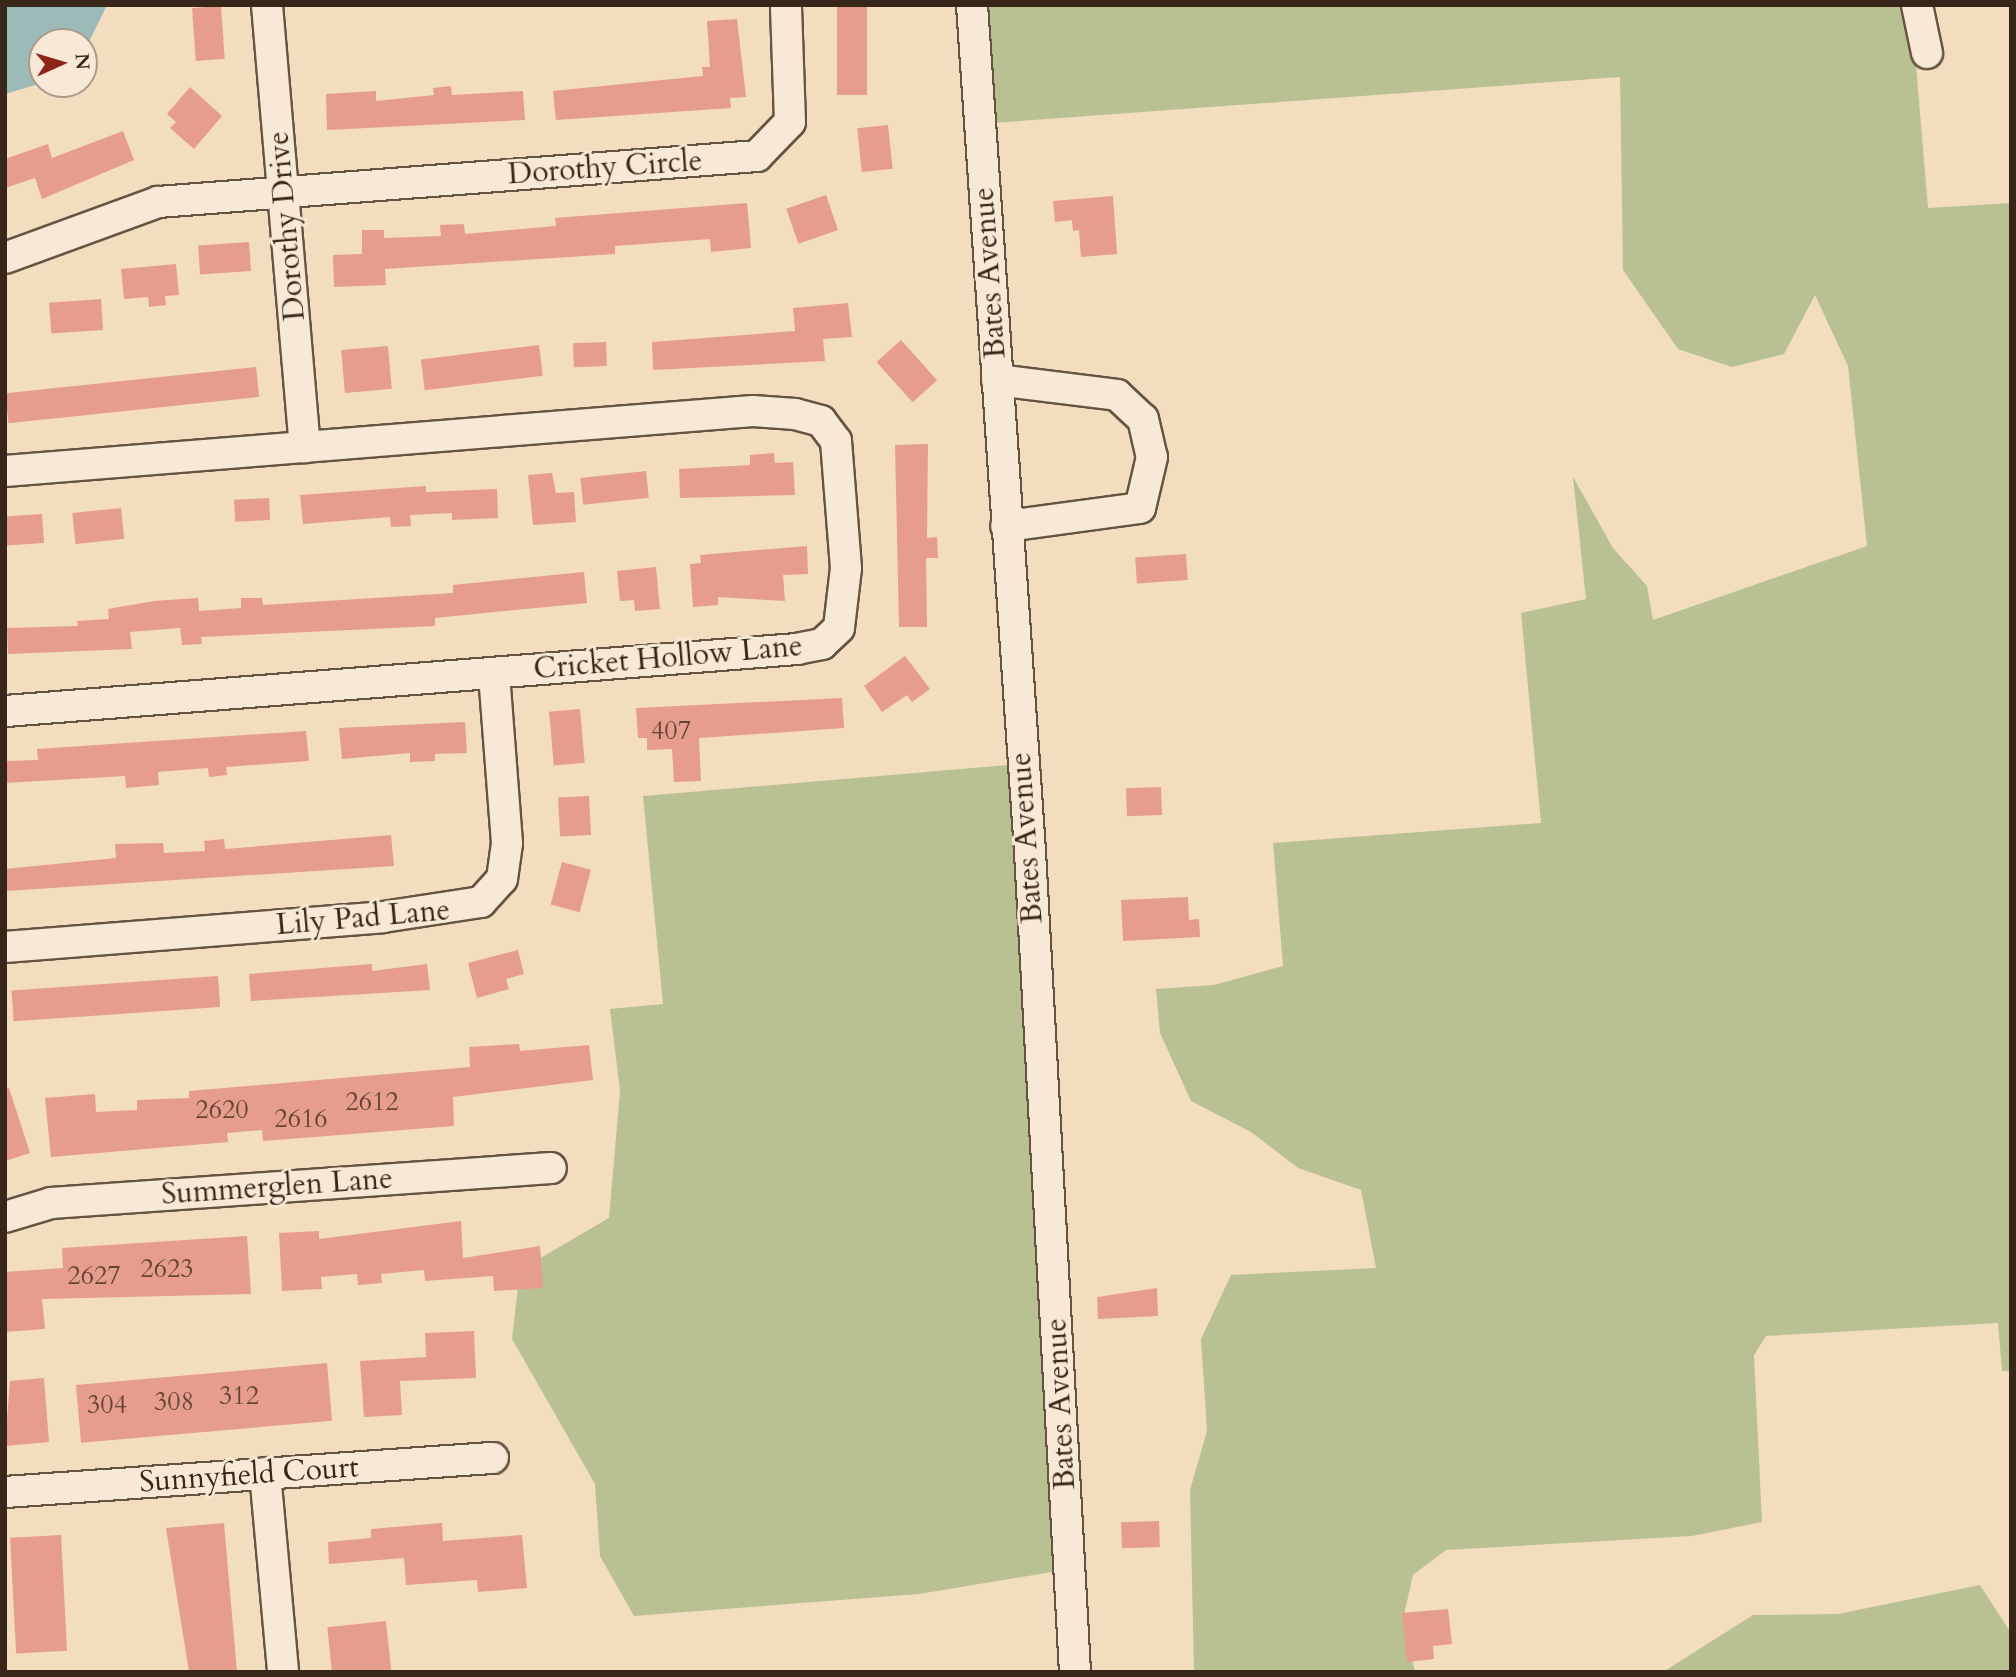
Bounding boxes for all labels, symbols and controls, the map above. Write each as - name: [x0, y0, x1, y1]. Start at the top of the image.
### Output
- north arrow: [28, 28, 98, 98]
- text: N: [68, 53, 95, 71]
- street label: Dorothy Drive: [261, 130, 313, 322]
- street label: Dorothy Circle: [507, 143, 703, 193]
- street label: Bates Avenue: [966, 186, 1014, 360]
- street label: Cricket Hollow Lane: [532, 628, 804, 688]
- house number: 407: [651, 715, 691, 747]
- street label: Bates Avenue: [1003, 751, 1051, 925]
- street label: Lily Pad Lane: [274, 892, 452, 944]
- house number: 2612: [345, 1086, 399, 1118]
- house number: 2620: [195, 1094, 249, 1126]
- house number: 2616: [274, 1103, 328, 1135]
- street label: Summerglen Lane: [160, 1161, 394, 1213]
- house number: 2623: [140, 1253, 194, 1285]
- house number: 2627: [67, 1260, 121, 1292]
- street label: Bates Avenue: [1039, 1317, 1083, 1491]
- house number: 312: [219, 1380, 259, 1412]
- house number: 308: [154, 1386, 194, 1418]
- house number: 304: [87, 1389, 127, 1421]
- street label: Sunnyfield Court: [138, 1449, 360, 1501]

